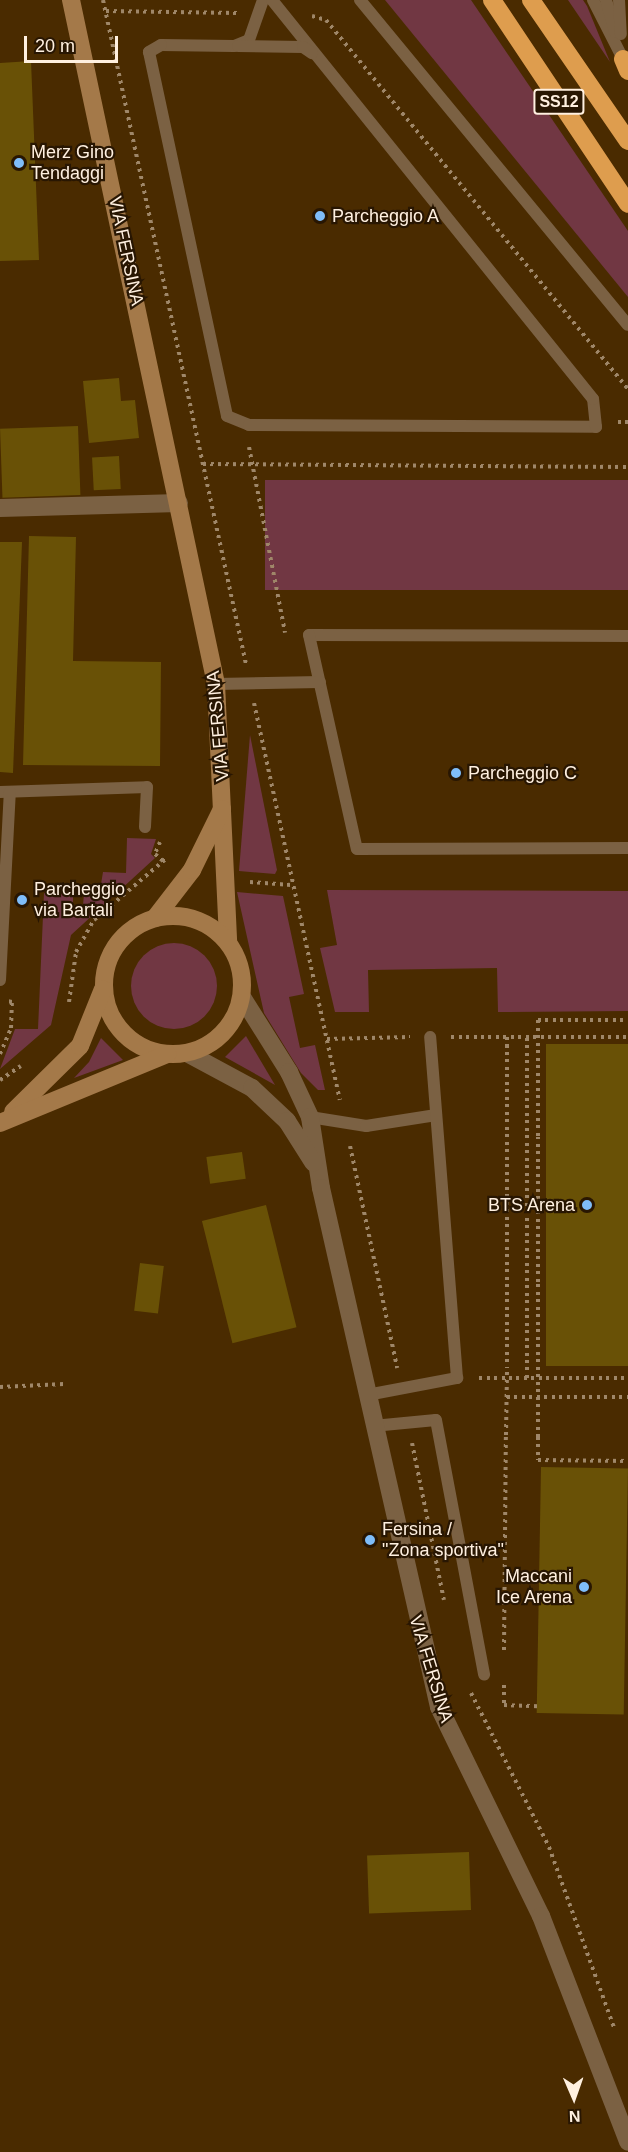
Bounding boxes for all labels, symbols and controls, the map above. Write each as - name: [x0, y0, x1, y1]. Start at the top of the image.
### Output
- scale bar: [27, 24, 122, 62]
- text: 20 m: [35, 36, 75, 56]
- road number: SS12: [532, 89, 586, 115]
- place label: Merz Gino Tendaggi: [31, 142, 114, 184]
- marker: Merz Gino Tendaggi: [12, 156, 26, 170]
- street label: VIA FERSINA: [104, 194, 148, 308]
- place label: Parcheggio A: [332, 205, 440, 227]
- marker: Parcheggio A: [313, 209, 327, 223]
- street label: VIA FERSINA: [202, 669, 234, 783]
- place label: Parcheggio C: [468, 762, 577, 784]
- marker: Parcheggio C: [449, 766, 463, 780]
- place label: Parcheggio via Bartali: [34, 879, 125, 922]
- marker: Parcheggio via Bartali: [15, 893, 29, 907]
- place label: BTS Arena: [487, 1194, 575, 1216]
- marker: BTS Arena: [580, 1198, 594, 1212]
- place label: Fersina / "Zona sportiva": [382, 1519, 504, 1562]
- marker: Fersina / "Zona sportiva": [363, 1533, 377, 1547]
- place label: Maccani Ice Arena: [495, 1566, 572, 1608]
- marker: Maccani Ice Arena: [577, 1580, 591, 1594]
- street label: VIA FERSINA: [404, 1612, 458, 1726]
- north arrow: [544, 2068, 604, 2128]
- text: N: [569, 2108, 581, 2125]

